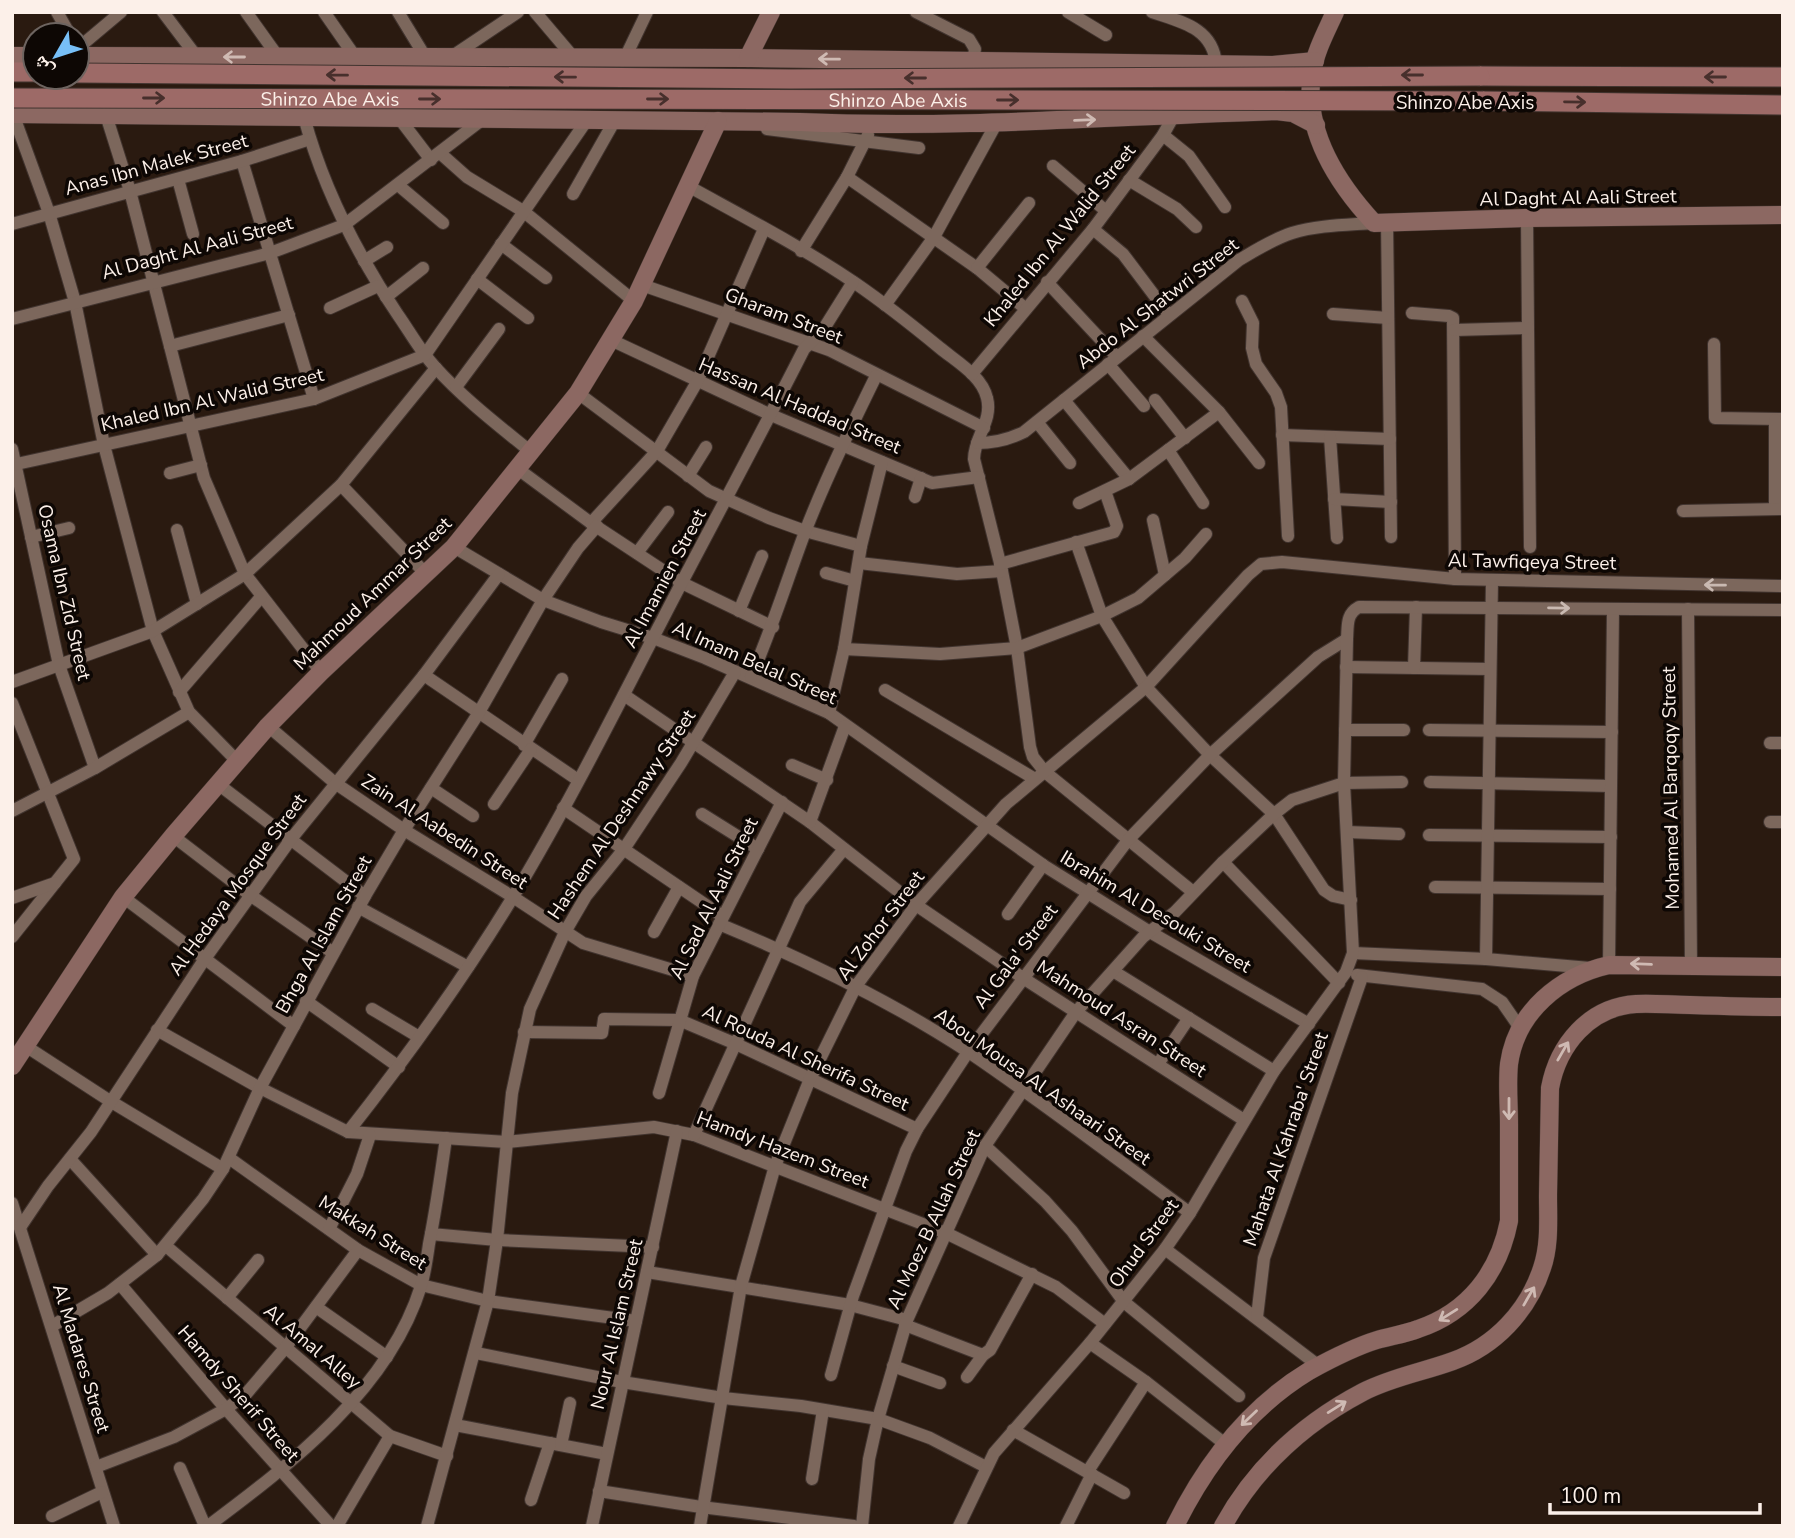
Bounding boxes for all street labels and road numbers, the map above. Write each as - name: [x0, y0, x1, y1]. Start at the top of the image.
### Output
- street label: Shinzo Abe Axis: [261, 87, 399, 113]
- street label: Shinzo Abe Axis: [829, 88, 967, 114]
- street label: Shinzo Abe Axis: [1396, 90, 1534, 116]
- street label: Anas Ibn Malek Street: [62, 128, 251, 202]
- street label: Khaled Ibn Al Walid Street: [978, 139, 1142, 332]
- street label: Al Daght Al Aali Street: [1479, 183, 1677, 213]
- street label: Al Daght Al Aali Street: [99, 210, 296, 286]
- street label: Abdo Al Shatwri Street: [1071, 232, 1244, 375]
- street label: Gharam Street: [721, 282, 847, 350]
- street label: Hassan Al Haddad Street: [694, 351, 905, 461]
- street label: Khaled Ibn Al Walid Street: [98, 362, 327, 438]
- street label: Osama Ibn Zid Street: [31, 502, 97, 683]
- street label: Al Imamien Street: [617, 504, 713, 652]
- street label: Mahmoud Ammar Street: [288, 511, 458, 676]
- street label: Al Tawfiqeya Street: [1448, 548, 1617, 576]
- street label: Al Imam Belal Street: [668, 615, 841, 711]
- street label: Mohamed Al Barqoqy Street: [1656, 666, 1686, 910]
- street label: Hashem Al Deshnawy Street: [542, 704, 702, 925]
- street label: Zain Al Aabedin Street: [356, 768, 533, 896]
- street label: Al Hedaya Mosque Street: [163, 788, 313, 981]
- street label: Al Sad Al Aali Street: [663, 813, 765, 984]
- street label: Ibrahim Al Desouki Street: [1055, 844, 1256, 979]
- street label: Bhga Al Islam Street: [270, 851, 378, 1018]
- street label: Al Zohor Street: [831, 865, 931, 986]
- street label: Al Gala' Street: [968, 899, 1064, 1014]
- street label: Mahmoud Asran Street: [1031, 954, 1212, 1084]
- street label: Al Rouda Al Sherifa Street: [698, 999, 913, 1117]
- street label: Abou Mousa Al Ashaari Street: [929, 1002, 1156, 1172]
- street label: Mahata Al Kahraba' Street: [1237, 1029, 1335, 1250]
- street label: Hamdy Hazem Street: [693, 1105, 873, 1195]
- street label: Al Moez B Allah Street: [881, 1125, 987, 1313]
- street label: Makkah Street: [314, 1189, 432, 1277]
- street label: Ohud Street: [1103, 1194, 1185, 1293]
- street label: Nour Al Islam Street: [585, 1236, 649, 1412]
- street label: Al Madares Street: [46, 1281, 116, 1436]
- street label: Al Amal Alley: [258, 1298, 367, 1395]
- street label: Hamdy Sherif Street: [172, 1320, 305, 1468]

